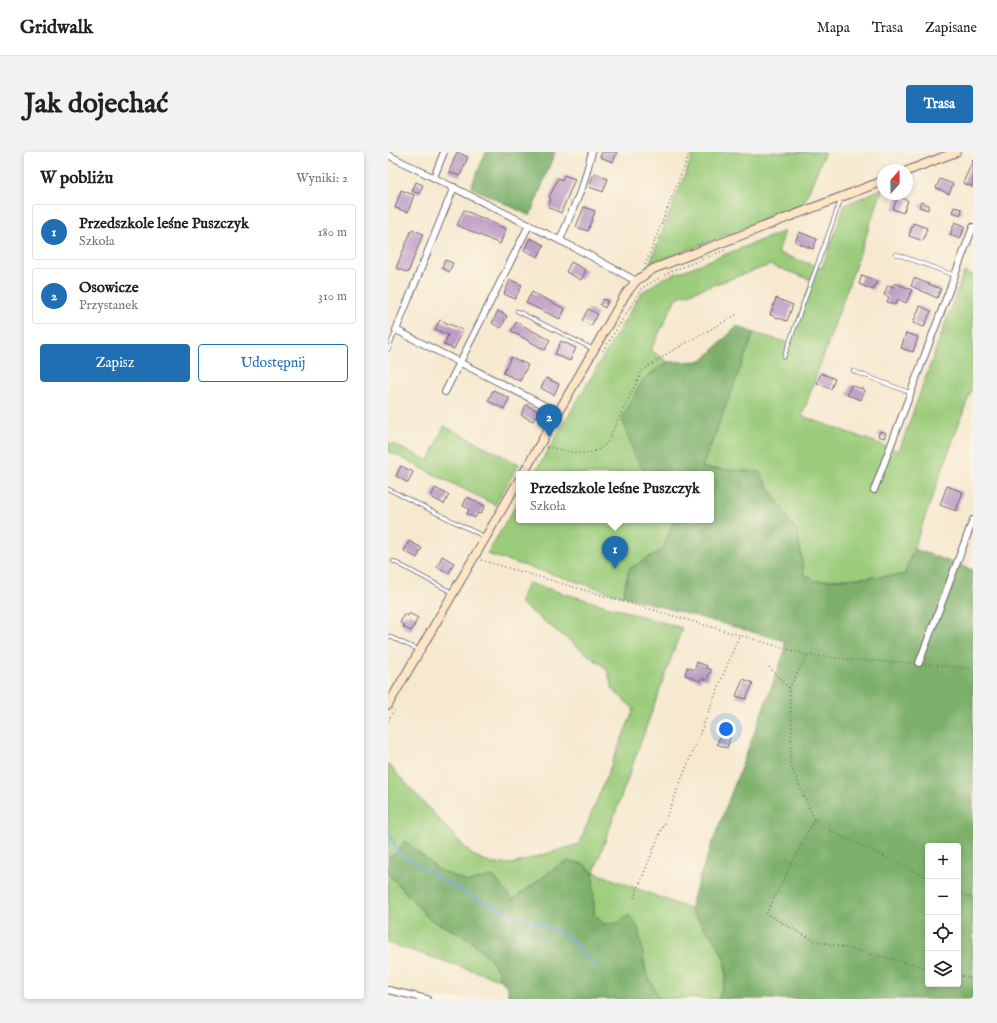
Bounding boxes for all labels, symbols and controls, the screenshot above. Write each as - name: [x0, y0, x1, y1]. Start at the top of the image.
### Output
- text: Gridwalk: [20, 16, 93, 40]
- text: Mapa: [817, 19, 850, 37]
- text: Trasa: [872, 19, 903, 37]
- text: Zapisane: [925, 19, 977, 37]
- button: Trasa: [906, 85, 973, 123]
- text: Jak dojechać: [24, 87, 168, 122]
- north arrow: [877, 164, 913, 200]
- text: W pobliżu: [40, 168, 113, 189]
- text: Wyniki: 2: [296, 170, 348, 187]
- text: Przedszkole leśne Puszczyk: [79, 214, 249, 233]
- text: 1: [52, 224, 56, 241]
- text: 180 m: [318, 224, 347, 241]
- text: Szkoła: [79, 233, 115, 250]
- text: Osowicze: [79, 278, 139, 297]
- text: 2: [51, 288, 57, 305]
- text: 310 m: [318, 288, 347, 305]
- text: Przystanek: [79, 297, 138, 314]
- button: Zapisz: [40, 344, 190, 382]
- button: Udostępnij: [198, 344, 348, 382]
- pin: 2: [536, 404, 562, 437]
- popup: [516, 471, 714, 523]
- text: Przedszkole leśne Puszczyk: [530, 479, 700, 498]
- text: Szkoła: [530, 498, 566, 515]
- pin: 1: [602, 536, 628, 569]
- your location: [716, 719, 736, 739]
- map controls: [925, 843, 961, 987]
- button: +: [925, 843, 961, 879]
- button: −: [925, 879, 961, 915]
- button: locate: [925, 915, 961, 951]
- button: layers: [925, 951, 961, 987]

